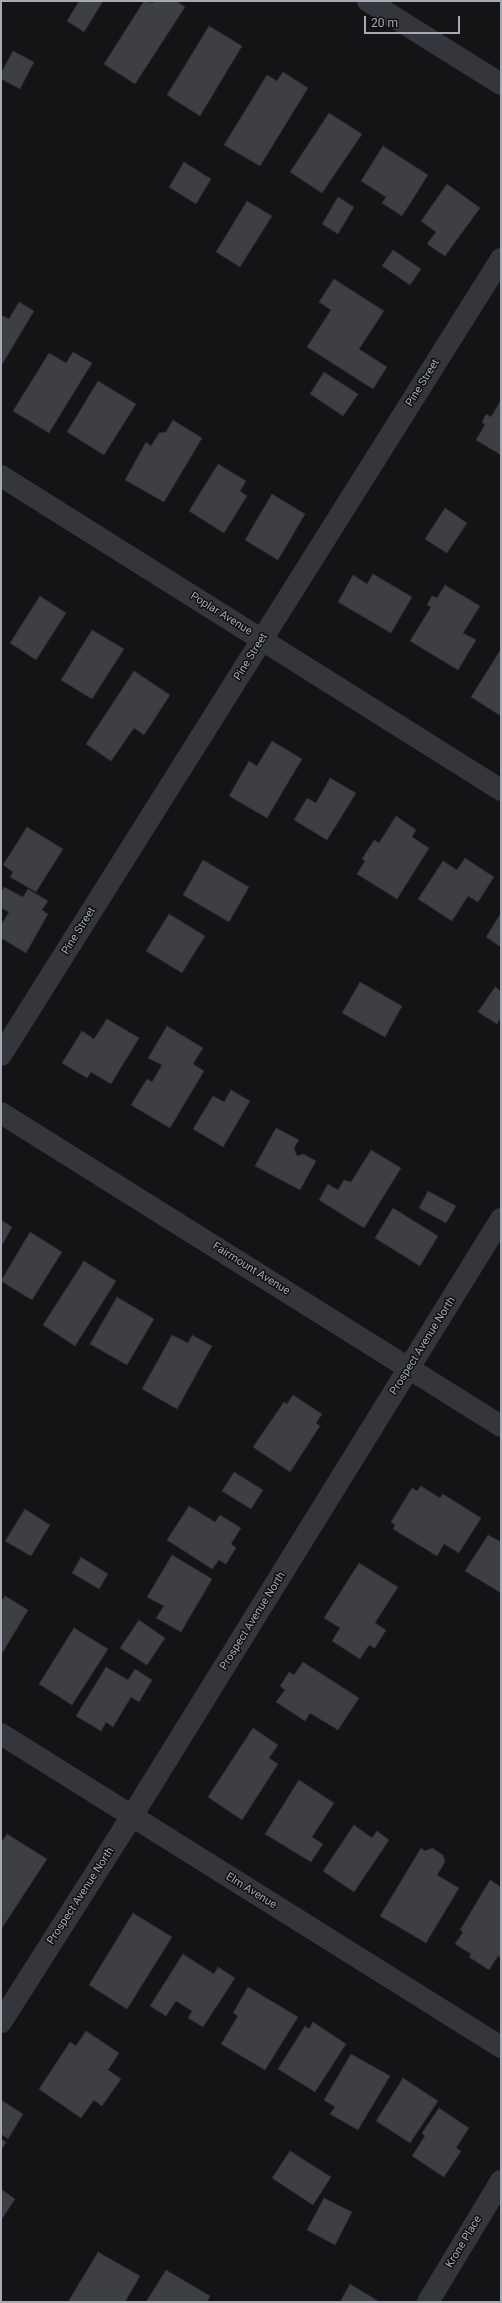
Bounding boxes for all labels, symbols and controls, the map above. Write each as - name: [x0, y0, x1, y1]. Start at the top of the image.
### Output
- scale bar: [366, 8, 462, 34]
- text: 20 m: [371, 16, 398, 30]
- street label: Pine Street: [403, 357, 443, 409]
- street label: Poplar Avenue: [188, 590, 254, 638]
- street label: Pine Street: [231, 631, 271, 683]
- street label: Pine Street: [59, 905, 99, 957]
- street label: Fairmount Avenue: [210, 1240, 292, 1298]
- street label: Prospect Avenue North: [387, 1295, 459, 1397]
- street label: Prospect Avenue North: [217, 1570, 289, 1672]
- street label: Prospect Avenue North: [45, 1845, 117, 1947]
- street label: Elm Avenue: [223, 1870, 279, 1912]
- street label: Krone Place: [443, 2213, 485, 2271]

